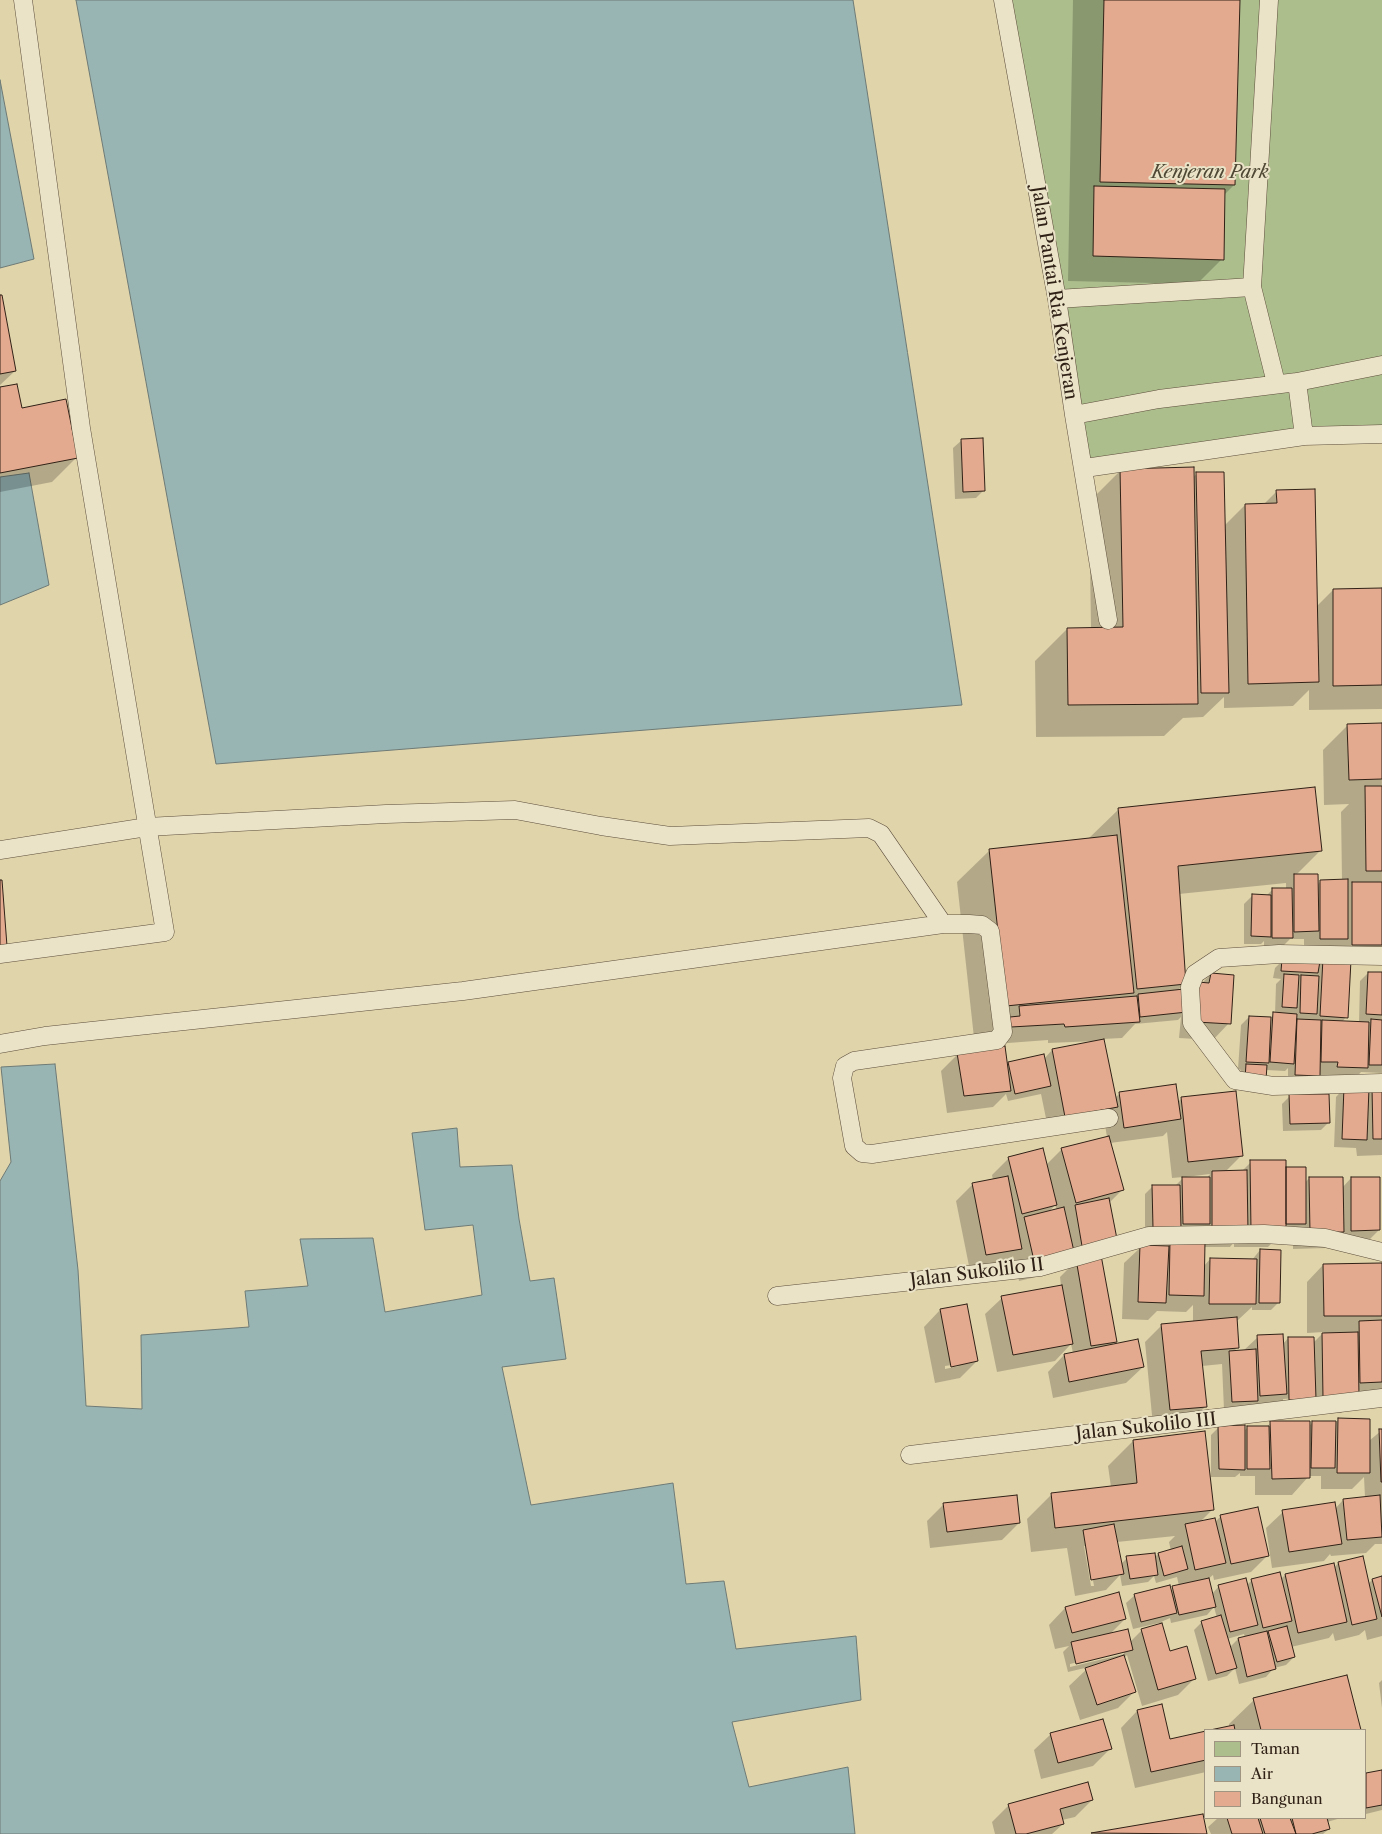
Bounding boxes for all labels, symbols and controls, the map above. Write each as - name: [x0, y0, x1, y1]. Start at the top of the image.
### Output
- park label: Kenjeran Park: [1151, 162, 1269, 184]
- street label: Jalan Pantai Ria Kenjeran: [1026, 184, 1082, 402]
- street label: Jalan Sukolilo II: [909, 1254, 1045, 1292]
- street label: Jalan Sukolilo III: [1075, 1409, 1217, 1445]
- legend: [1204, 1729, 1367, 1819]
- text: Taman: [1251, 1739, 1300, 1758]
- text: Air: [1251, 1764, 1273, 1783]
- text: Bangunan: [1251, 1789, 1323, 1808]

